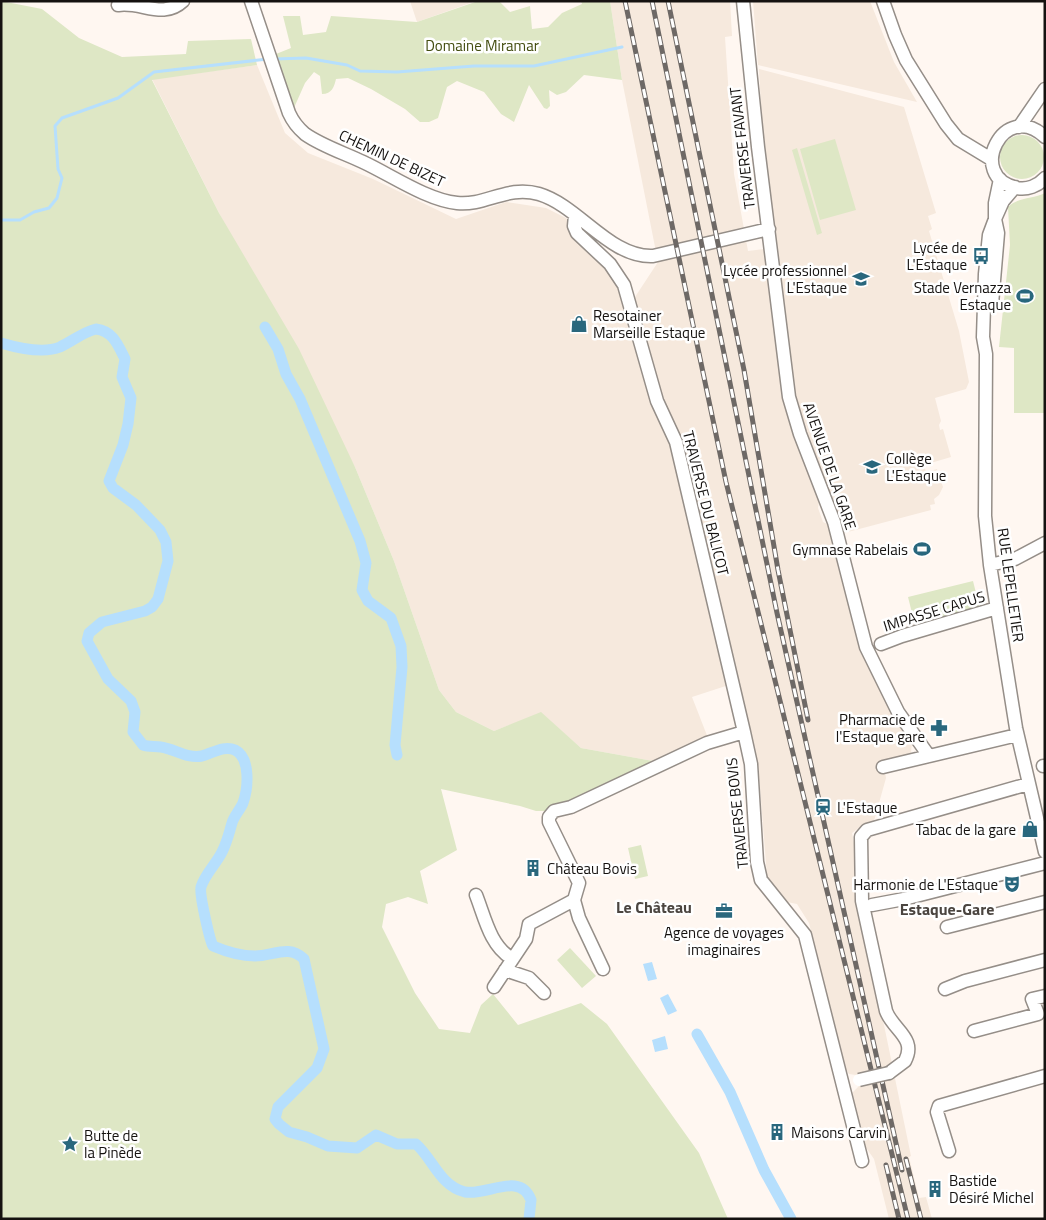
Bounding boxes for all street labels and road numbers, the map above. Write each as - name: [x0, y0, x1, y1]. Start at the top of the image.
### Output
- street label: TRAVERSE FAVANT: [723, 86, 761, 210]
- street label: CHEMIN DE BIZET: [335, 123, 449, 193]
- street label: AVENUE DE LA GARE: [797, 399, 863, 533]
- street label: TRAVERSE DU BALICOT: [677, 428, 735, 578]
- street label: RUE LEPELLETIER: [992, 526, 1030, 644]
- street label: IMPASSE CAPUS: [880, 585, 988, 637]
- street label: TRAVERSE BOVIS: [720, 757, 754, 869]

